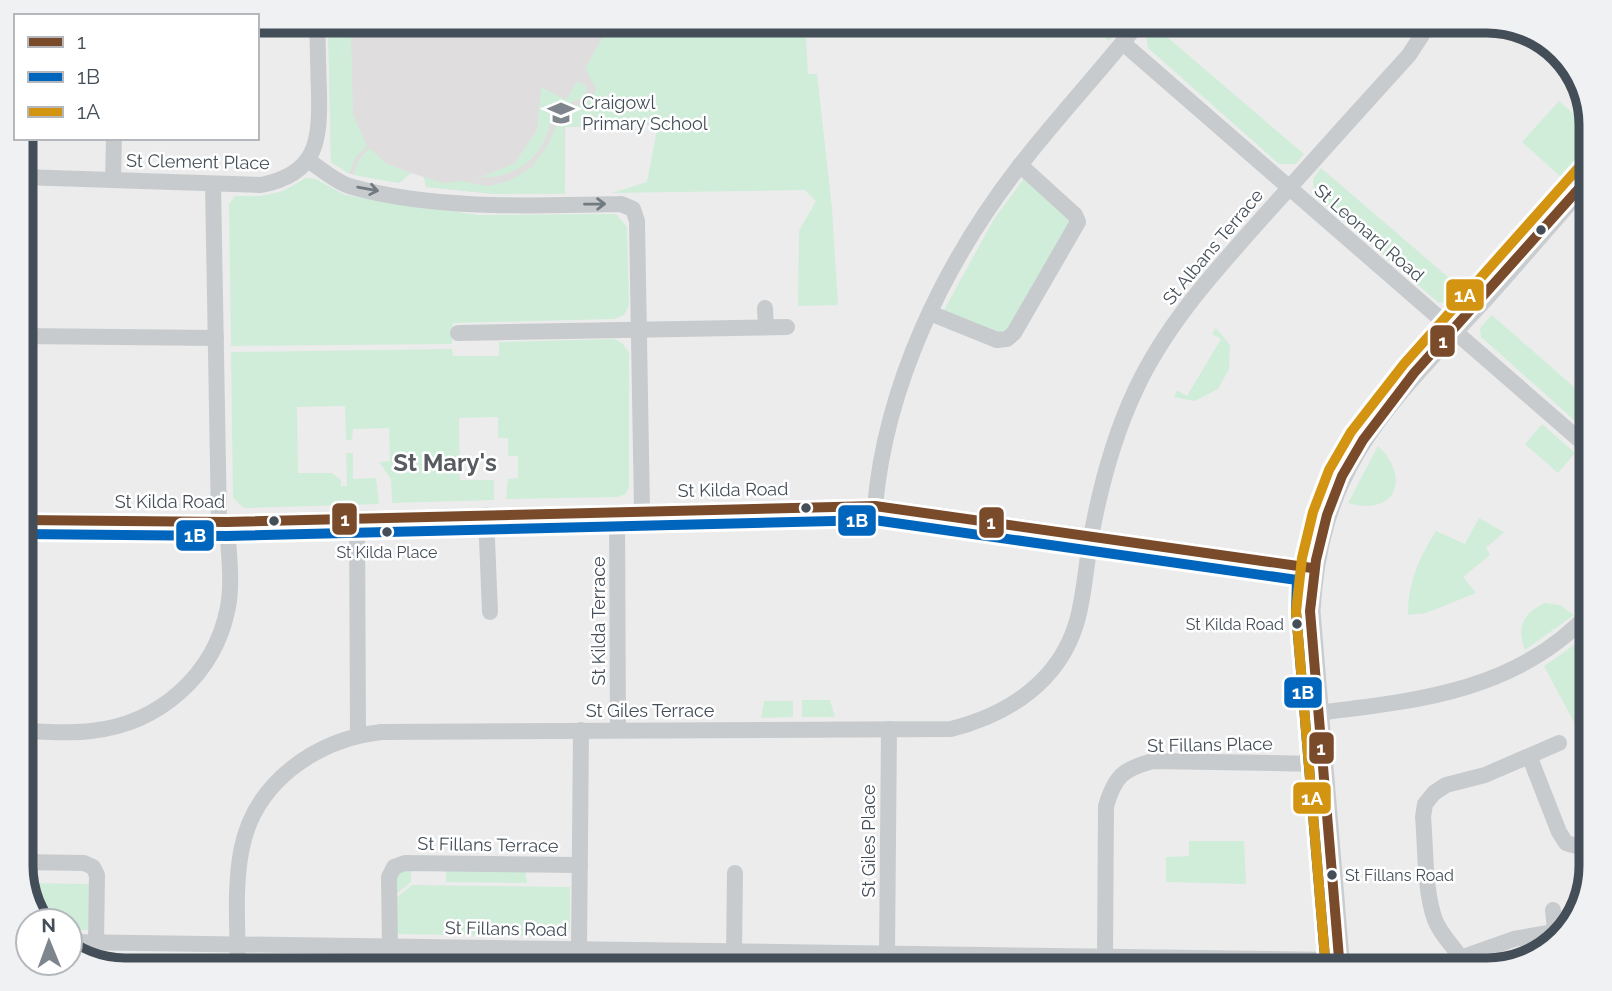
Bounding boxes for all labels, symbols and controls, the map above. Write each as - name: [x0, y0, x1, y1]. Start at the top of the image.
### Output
- legend: [14, 14, 259, 140]
- text: 1: [77, 29, 86, 54]
- text: 1B: [77, 64, 100, 89]
- place label: Craigowl Primary School: [582, 92, 708, 134]
- school or university icon: Craigowl Primary School: [546, 98, 576, 128]
- text: 1A: [77, 99, 100, 124]
- street label: St Clement Place: [126, 150, 270, 173]
- street label: St Leonard Road: [1310, 179, 1428, 286]
- one-way arrow: [357, 183, 379, 196]
- street label: St Albans Terrace: [1158, 184, 1267, 309]
- one-way arrow: [583, 198, 606, 211]
- unlabelled marker: [1534, 223, 1548, 237]
- line badge: 1A: [1445, 278, 1485, 312]
- text: 1A: [1454, 284, 1476, 306]
- line badge: 1: [1429, 324, 1456, 358]
- text: 1: [1438, 330, 1448, 352]
- district label: St Mary's: [393, 448, 497, 477]
- street label: St Kilda Road: [678, 478, 788, 501]
- street label: St Kilda Road: [115, 491, 225, 512]
- unlabelled marker: [799, 501, 813, 515]
- line badge: 1: [331, 502, 358, 536]
- line badge: 1B: [837, 504, 877, 537]
- line badge: 1: [978, 506, 1005, 539]
- text: 1: [340, 508, 350, 530]
- text: 1B: [846, 509, 868, 531]
- text: 1: [986, 511, 996, 533]
- unlabelled marker: [267, 514, 281, 528]
- line badge: 1B: [175, 519, 215, 552]
- text: 1B: [184, 524, 206, 546]
- marker: St Kilda Place: [380, 525, 394, 539]
- place label: St Kilda Place: [336, 543, 438, 562]
- street label: St Kilda Terrace: [588, 556, 609, 686]
- place label: St Kilda Road: [1186, 615, 1284, 634]
- marker: St Kilda Road: [1290, 617, 1304, 631]
- line badge: 1B: [1283, 676, 1323, 709]
- text: 1B: [1292, 681, 1314, 703]
- street label: St Giles Terrace: [586, 700, 715, 721]
- line badge: 1: [1308, 731, 1335, 765]
- street label: St Fillans Place: [1147, 733, 1273, 756]
- text: 1: [1316, 737, 1326, 759]
- line badge: 1A: [1292, 781, 1332, 815]
- street label: St Giles Place: [858, 784, 879, 898]
- text: 1A: [1301, 787, 1323, 809]
- street label: St Fillans Terrace: [417, 833, 559, 856]
- place label: St Fillans Road: [1345, 866, 1454, 885]
- marker: St Fillans Road: [1325, 868, 1339, 882]
- north arrow: [14, 907, 84, 977]
- text: N: [41, 914, 56, 936]
- street label: St Fillans Road: [445, 917, 567, 940]

